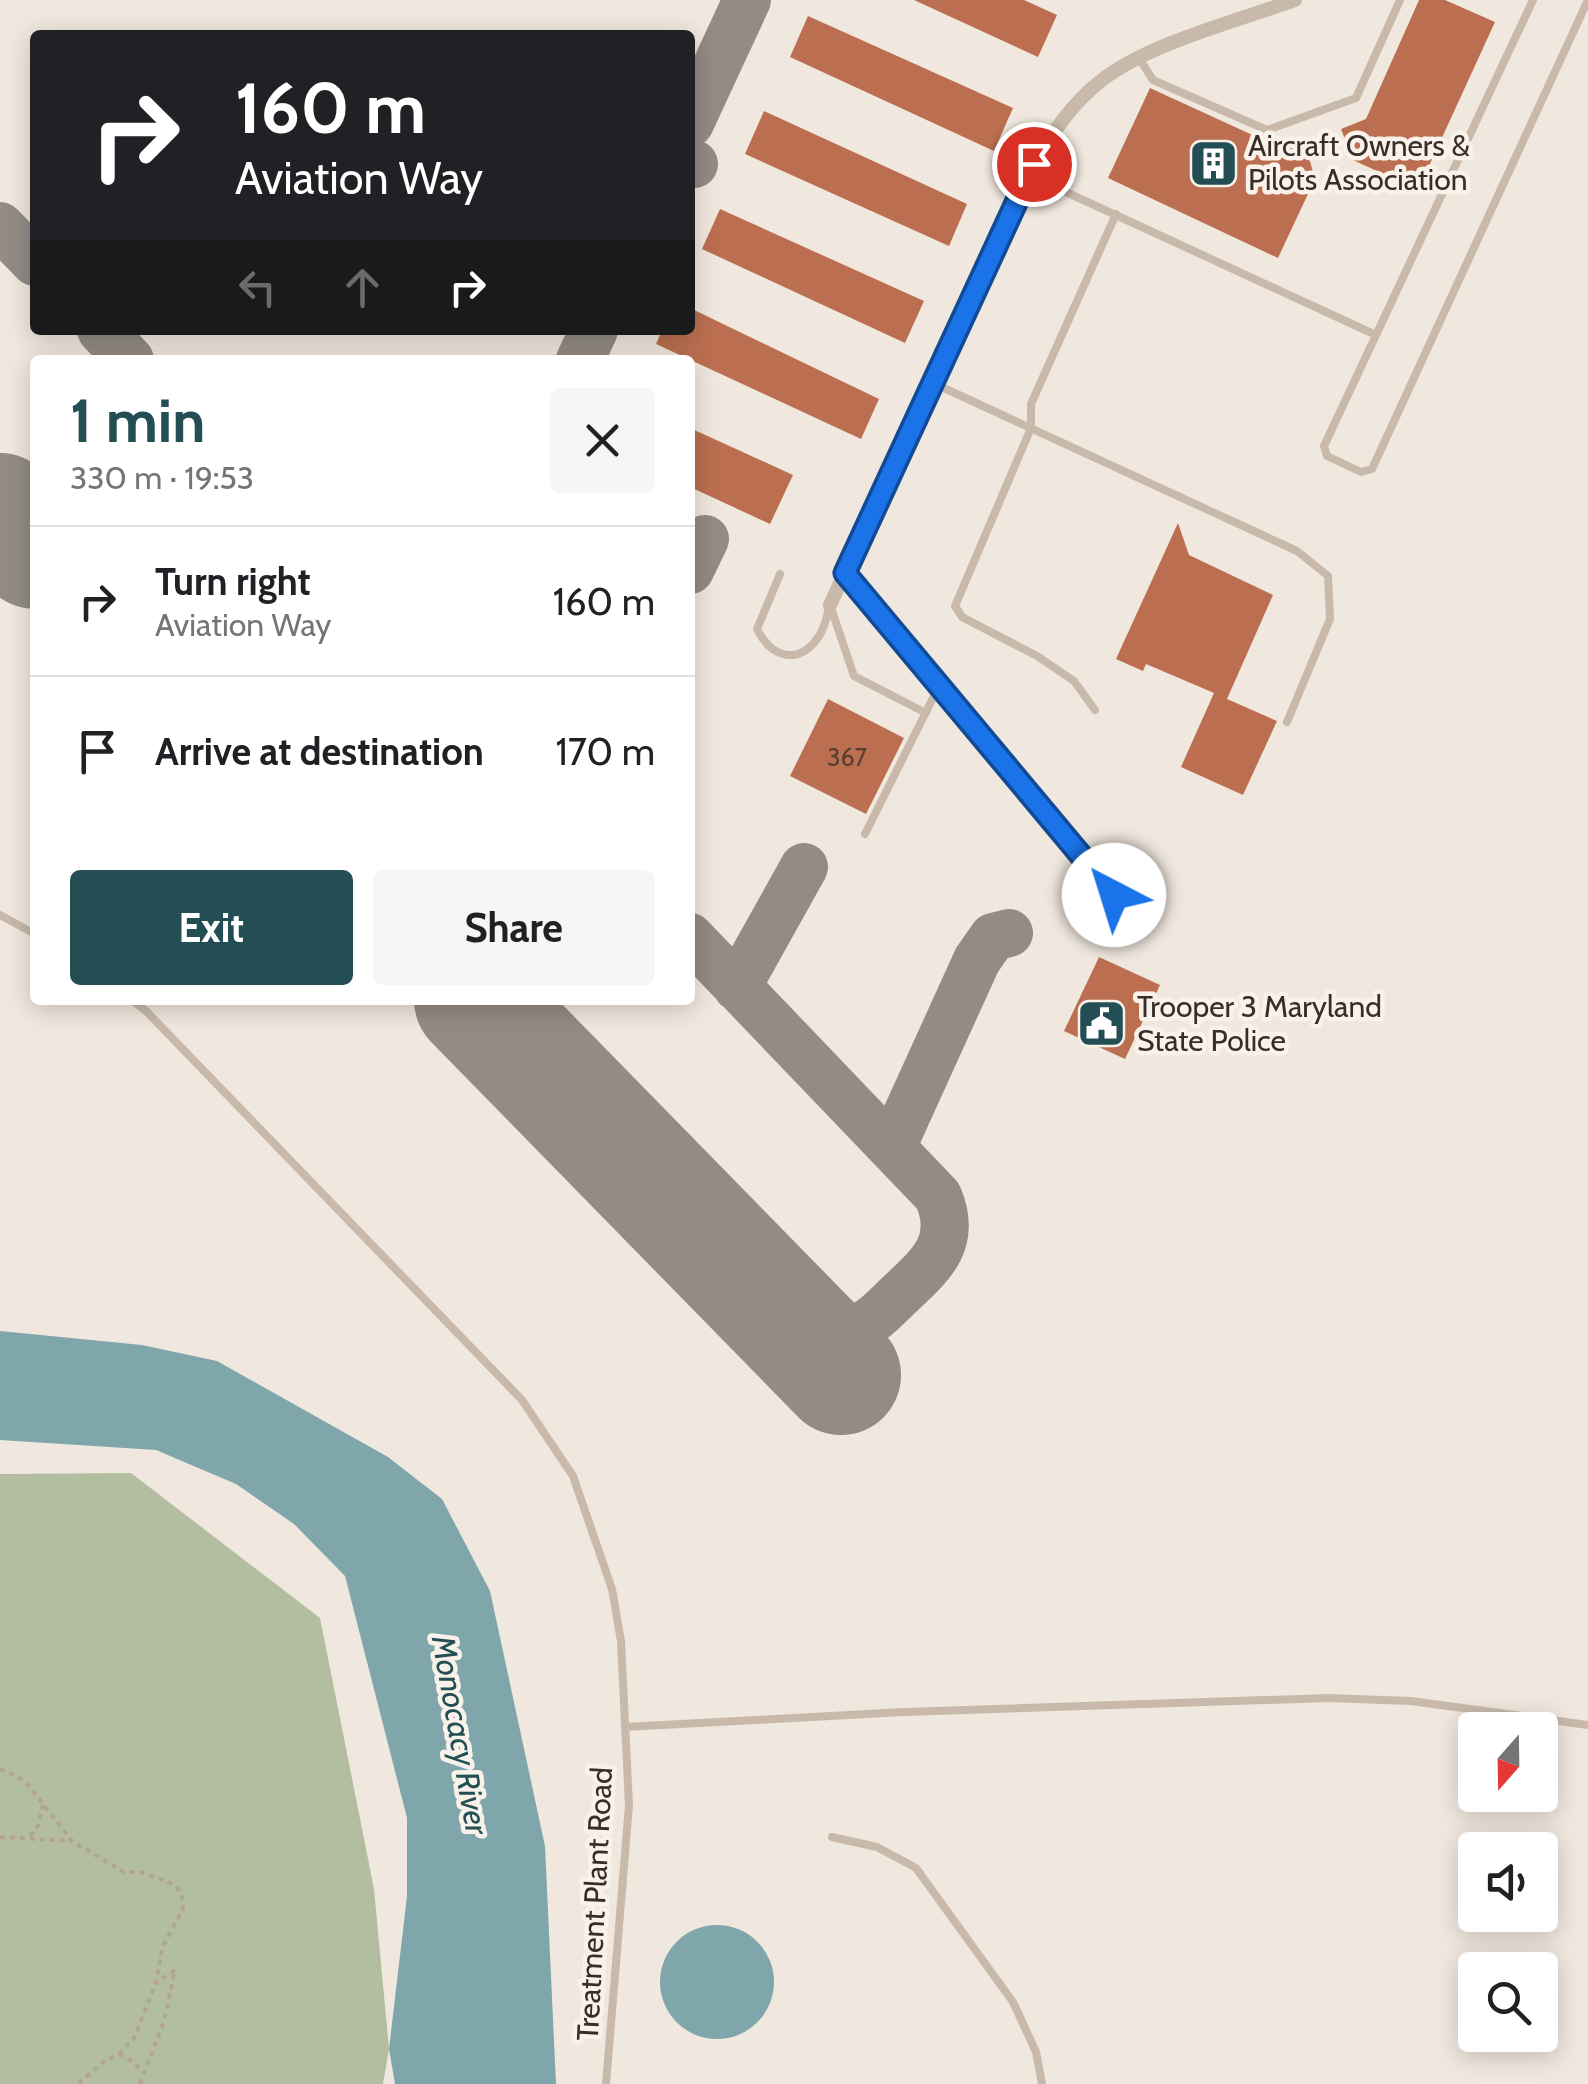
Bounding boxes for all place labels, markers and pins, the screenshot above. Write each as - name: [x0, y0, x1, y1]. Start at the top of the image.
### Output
- pin: [992, 122, 1077, 207]
- place label: Aircraft Owners & Pilots Association: [1248, 127, 1470, 198]
- building icon: Aircraft Owners & Pilots Association: [1187, 137, 1239, 189]
- place label: Trooper 3 Maryland State Police: [1137, 988, 1382, 1059]
- public building icon: Trooper 3 Maryland State Police: [1076, 998, 1128, 1050]

